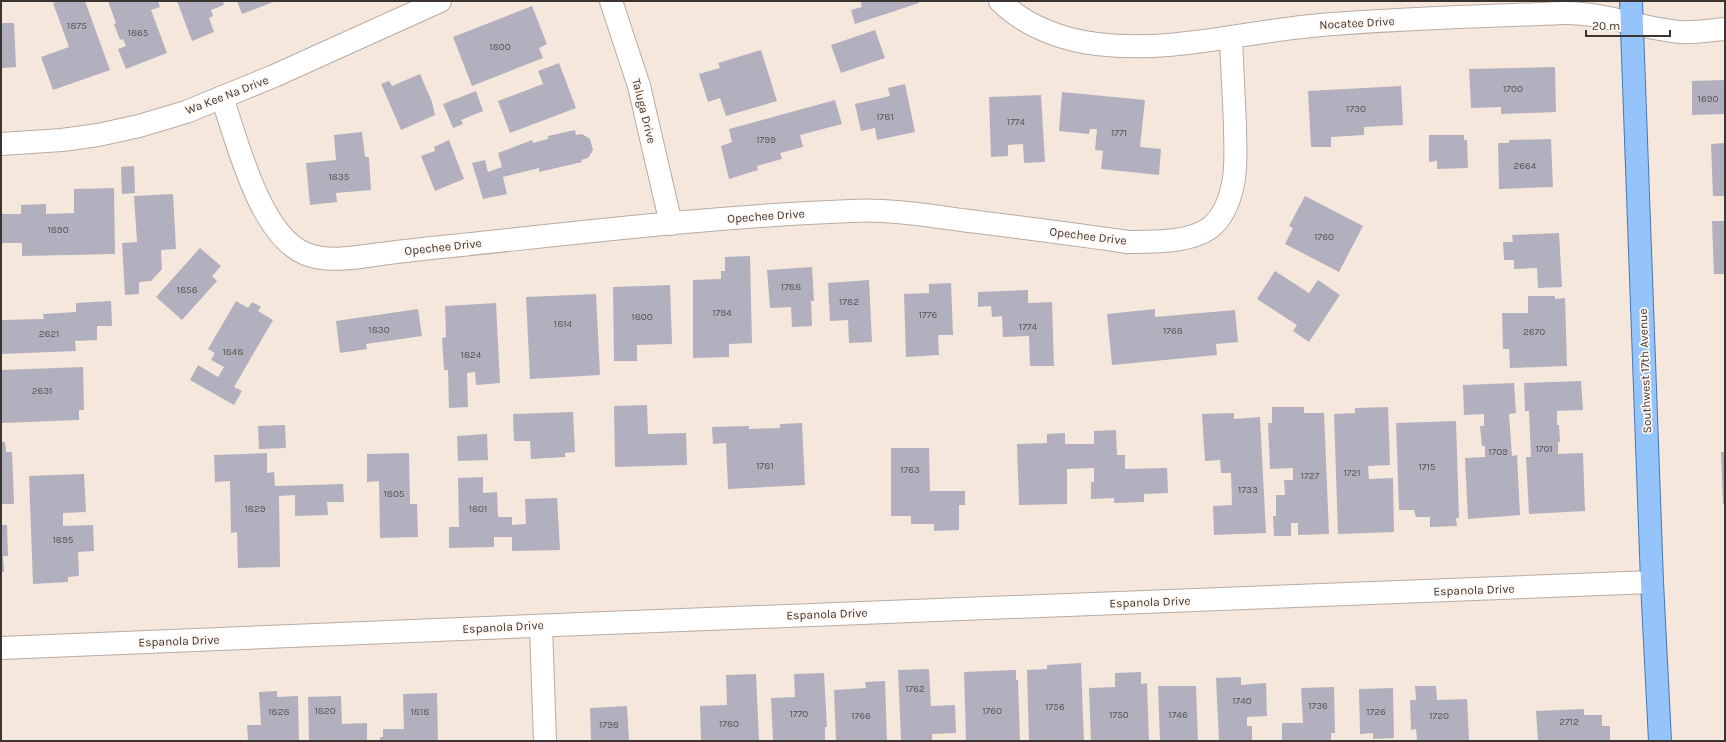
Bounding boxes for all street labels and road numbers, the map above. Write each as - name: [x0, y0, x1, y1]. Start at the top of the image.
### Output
- street label: Nocatee Drive: [1319, 14, 1395, 32]
- street label: Wa Kee Na Drive: [183, 73, 271, 117]
- street label: Taluga Drive: [629, 77, 659, 145]
- street label: Opechee Drive: [727, 206, 805, 226]
- street label: Opechee Drive: [1049, 224, 1127, 248]
- street label: Opechee Drive: [404, 236, 482, 258]
- street label: Southwest 17th Avenue: [1636, 308, 1654, 434]
- street label: Espanola Drive: [1433, 582, 1515, 598]
- street label: Espanola Drive: [1109, 594, 1191, 610]
- street label: Espanola Drive: [786, 606, 868, 622]
- street label: Espanola Drive: [462, 618, 544, 636]
- street label: Espanola Drive: [138, 633, 220, 649]

